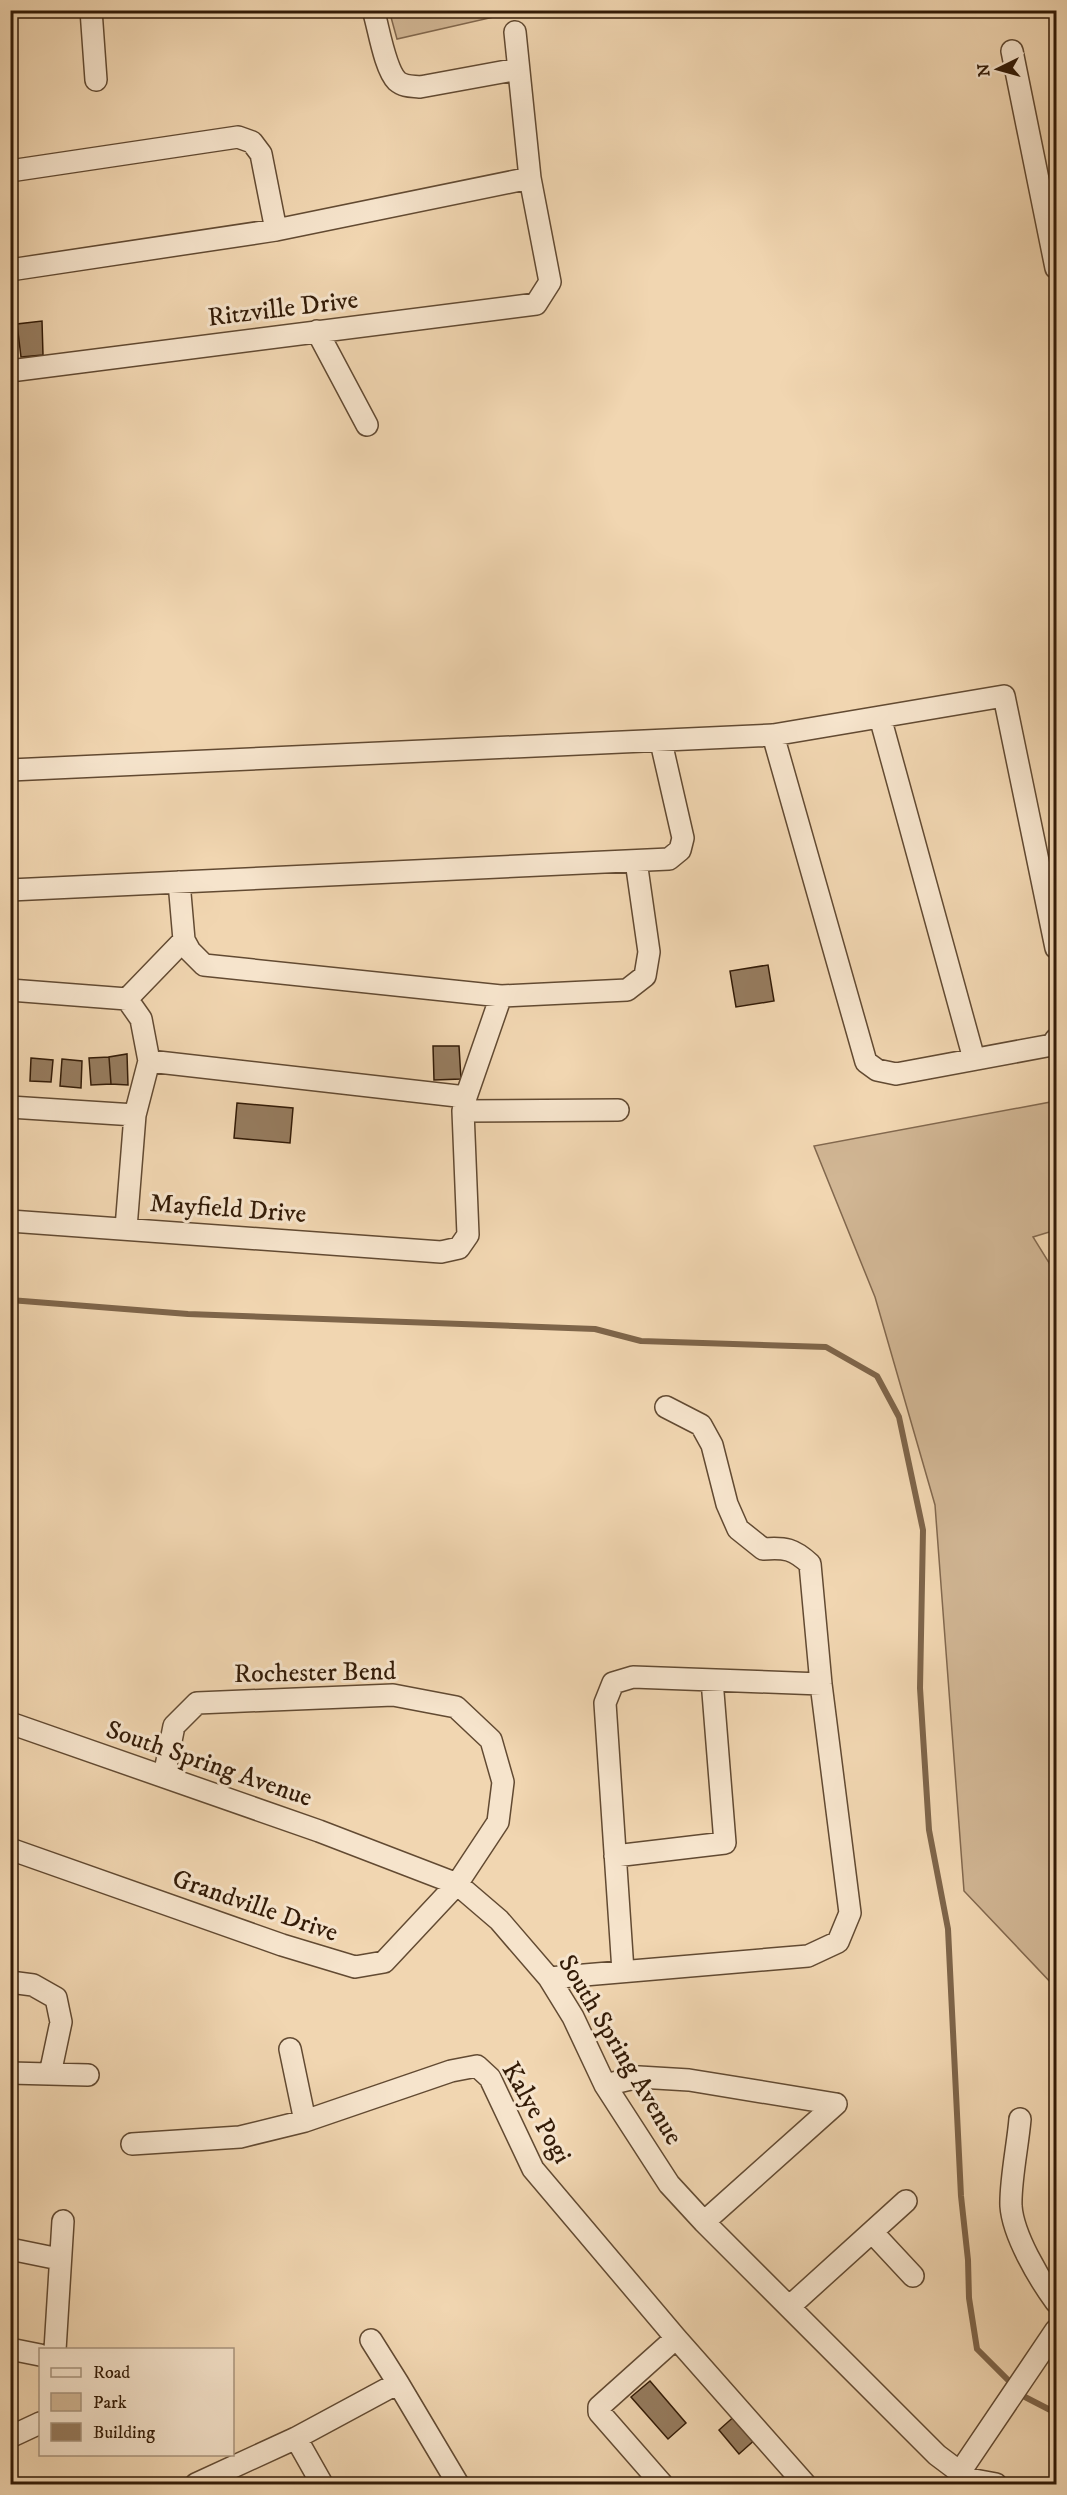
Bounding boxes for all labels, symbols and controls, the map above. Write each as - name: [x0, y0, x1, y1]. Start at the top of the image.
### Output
- north arrow: [968, 39, 1028, 99]
- text: N: [974, 63, 995, 78]
- street label: Ritzville Drive: [206, 283, 360, 335]
- street label: Mayfield Drive: [149, 1187, 307, 1231]
- street label: Rochester Bend: [234, 1655, 396, 1691]
- street label: South Spring Avenue: [101, 1713, 317, 1815]
- street label: Grandville Drive: [168, 1862, 342, 1950]
- street label: South Spring Avenue: [550, 1949, 690, 2151]
- street label: Kalye Pogi: [494, 2056, 578, 2170]
- legend: [39, 2348, 234, 2456]
- text: Road: [93, 2362, 130, 2384]
- text: Park: [93, 2392, 127, 2414]
- text: Building: [93, 2422, 155, 2444]

